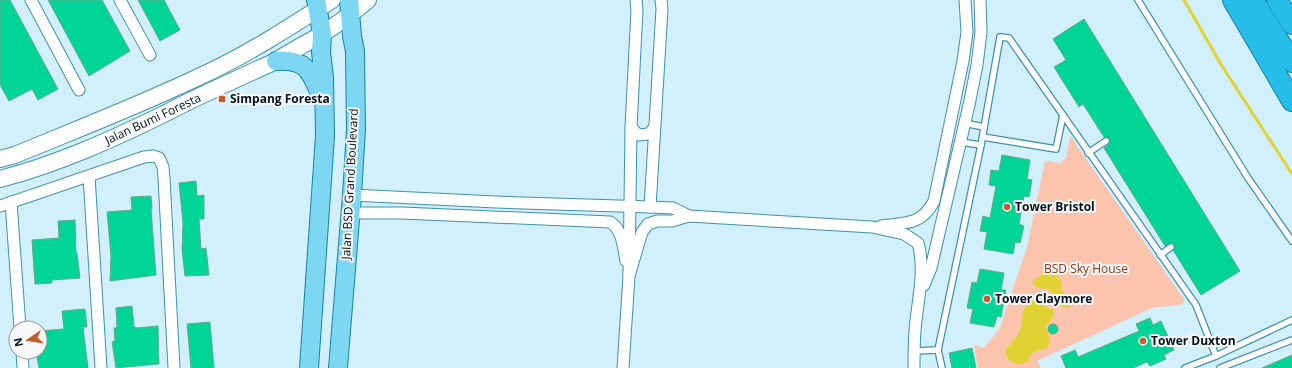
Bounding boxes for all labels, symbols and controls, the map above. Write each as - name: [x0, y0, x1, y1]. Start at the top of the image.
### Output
- street label: Jalan Bumi Foresta: [101, 89, 204, 149]
- place label: Simpang Foresta: [230, 90, 330, 107]
- marker: Simpang Foresta: [217, 94, 227, 104]
- street label: Jalan BSD Grand Boulevard: [337, 108, 362, 261]
- place label: Tower Bristol: [1015, 198, 1095, 215]
- marker: Tower Bristol: [1002, 202, 1012, 212]
- park label: BSD Sky House: [1044, 260, 1128, 277]
- place label: Tower Claymore: [995, 290, 1092, 307]
- marker: Tower Claymore: [982, 294, 992, 304]
- north arrow: [8, 320, 48, 360]
- place label: Tower Duxton: [1151, 332, 1236, 349]
- text: N: [9, 336, 26, 348]
- marker: Tower Duxton: [1138, 336, 1148, 346]

